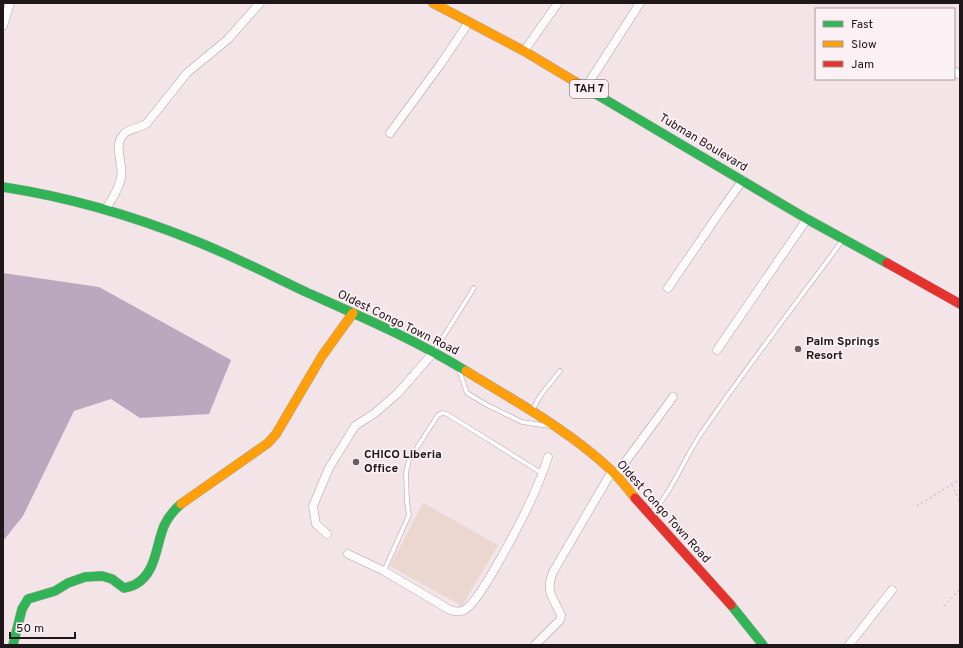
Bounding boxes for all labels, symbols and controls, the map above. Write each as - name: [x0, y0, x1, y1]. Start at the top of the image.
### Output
- legend: [815, 8, 955, 80]
- text: Fast: [851, 17, 873, 33]
- text: Slow: [851, 37, 877, 53]
- text: Jam: [851, 57, 874, 73]
- road number: TAH 7: [570, 80, 608, 98]
- street label: Tubman Boulevard: [656, 110, 750, 176]
- street label: Oldest Congo Town Road: [335, 287, 461, 359]
- place label: Palm Springs Resort: [806, 334, 880, 364]
- marker: Palm Springs Resort: [793, 344, 803, 354]
- place label: CHICO Liberia Office: [364, 447, 442, 477]
- marker: CHICO Liberia Office: [351, 457, 361, 467]
- street label: Oldest Congo Town Road: [612, 457, 714, 567]
- scale bar: [10, 614, 75, 640]
- text: 50 m: [16, 621, 44, 637]

